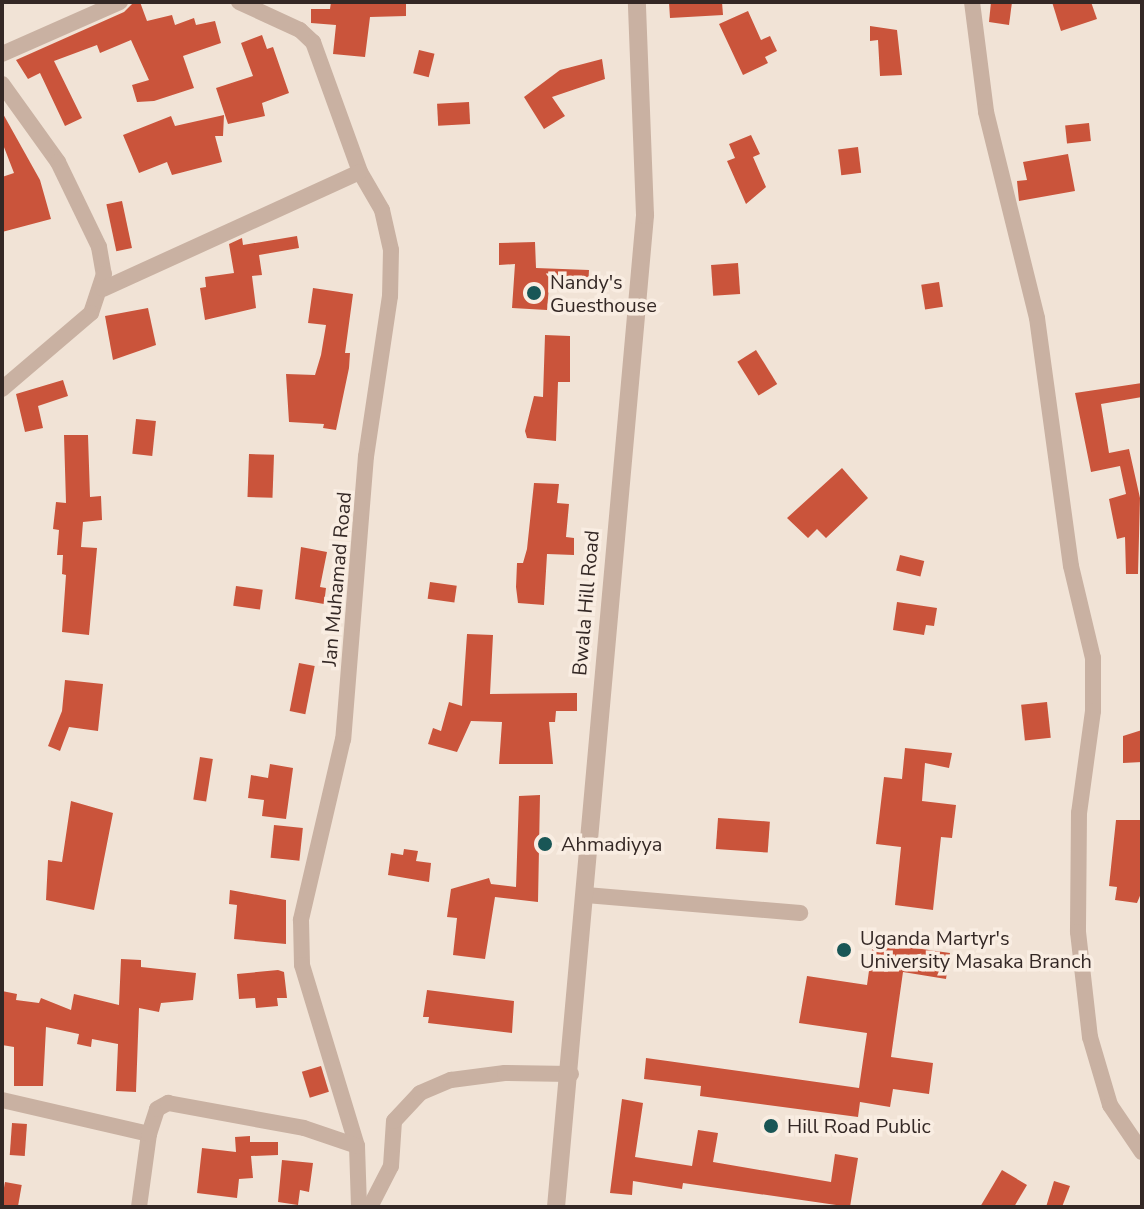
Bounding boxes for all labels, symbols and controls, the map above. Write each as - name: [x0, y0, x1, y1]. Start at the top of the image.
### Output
- place label: Nandy's Guesthouse: [550, 270, 657, 317]
- marker: Nandy's Guesthouse: [525, 284, 543, 302]
- street label: Jan Muhamad Road: [317, 491, 357, 667]
- street label: Bwala Hill Road: [568, 529, 604, 677]
- place label: Ahmadiyya: [561, 832, 662, 856]
- marker: Ahmadiyya: [536, 835, 554, 853]
- place label: Uganda Martyr's University Masaka Branch: [860, 926, 1092, 973]
- marker: Uganda Martyr's University Masaka Branch: [835, 941, 853, 959]
- place label: Hill Road Public: [787, 1114, 931, 1138]
- marker: Hill Road Public: [762, 1117, 780, 1135]

